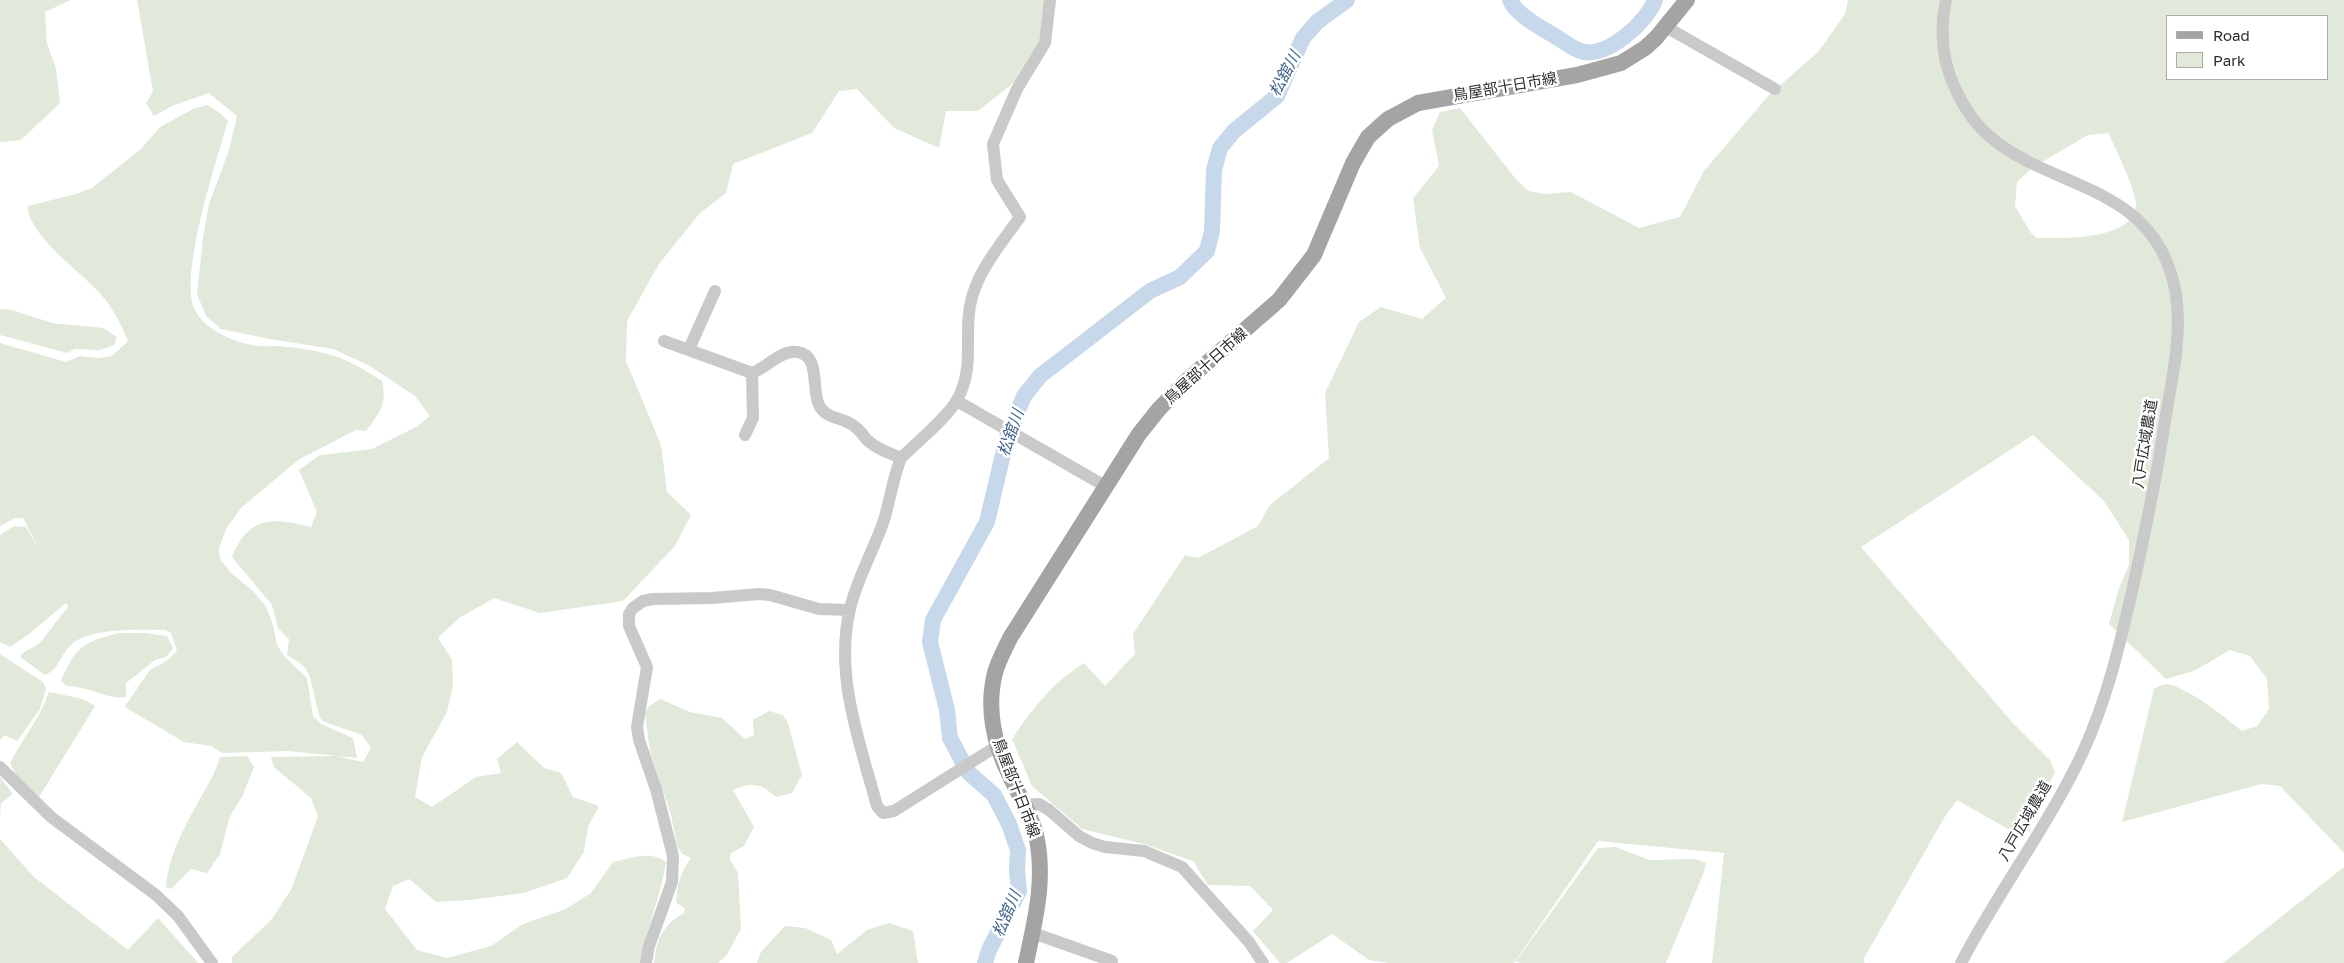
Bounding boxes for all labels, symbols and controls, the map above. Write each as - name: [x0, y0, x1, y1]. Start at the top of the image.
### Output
- legend: [2166, 15, 2329, 80]
- text: Road: [2213, 26, 2250, 44]
- water label: 松舘川: [1265, 48, 1305, 100]
- text: Park: [2213, 51, 2245, 69]
- street label: 鳥屋部十日市線: [1452, 69, 1558, 105]
- street label: 鳥屋部十日市線: [1161, 324, 1251, 408]
- street label: 八戸広域農道: [2129, 398, 2161, 490]
- water label: 松舘川: [994, 407, 1028, 459]
- street label: 鳥屋部十日市線: [989, 736, 1043, 840]
- street label: 八戸広域農道: [1995, 778, 2055, 864]
- water label: 松舘川: [989, 888, 1025, 940]

